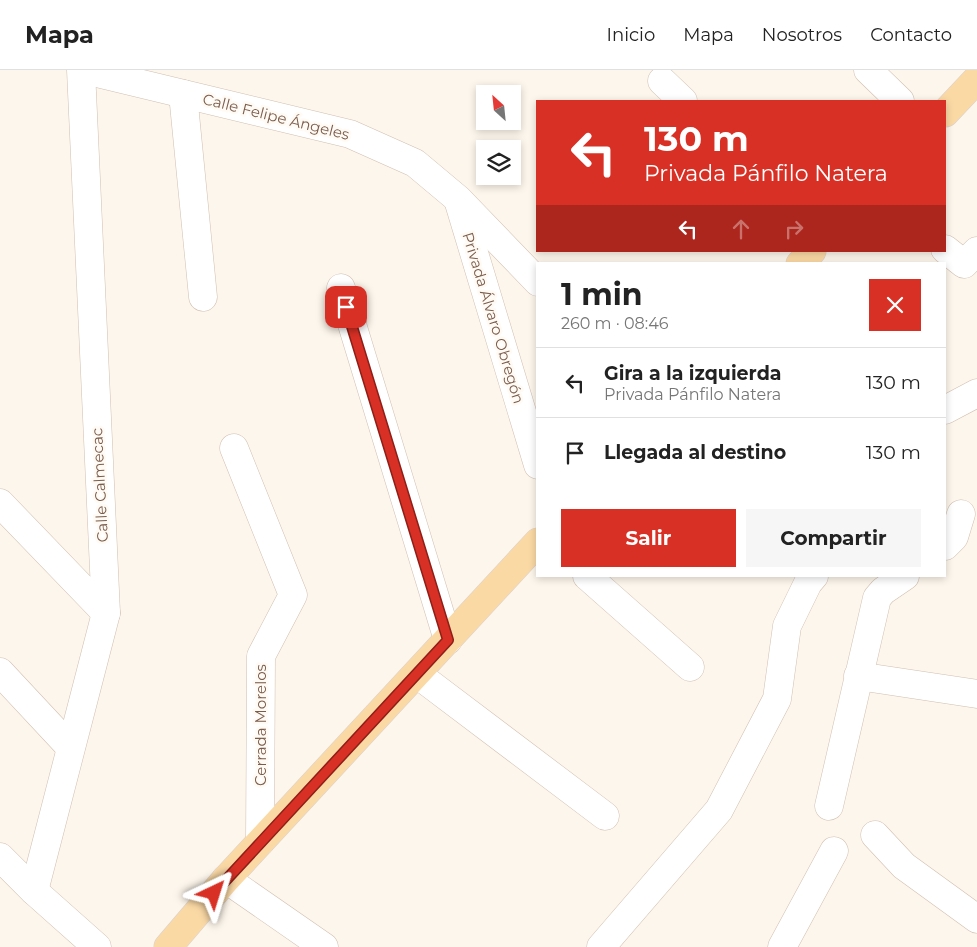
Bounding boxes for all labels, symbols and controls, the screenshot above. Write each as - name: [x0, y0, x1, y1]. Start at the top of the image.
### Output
- text: Mapa: [25, 20, 94, 49]
- text: Inicio: [607, 24, 655, 46]
- text: Mapa: [683, 24, 734, 46]
- text: Nosotros: [762, 24, 842, 46]
- text: Contacto: [870, 24, 952, 46]
- north arrow: [476, 85, 521, 130]
- map controls: [476, 85, 521, 185]
- street label: Calle Felipe Ángeles: [201, 89, 351, 144]
- text: 130 m: [644, 117, 749, 160]
- icon: left: [561, 120, 626, 185]
- button: layers: [476, 140, 521, 185]
- text: Privada Pánfilo Natera: [644, 160, 888, 187]
- icon: left: [674, 215, 702, 243]
- icon: ahead: [727, 215, 755, 243]
- icon: right: [780, 215, 808, 243]
- street label: Privada Álvaro Obregón: [458, 230, 529, 406]
- text: 1 min: [561, 276, 642, 313]
- button: close: [869, 279, 921, 331]
- pin: [325, 286, 367, 328]
- icon: arrive: [332, 293, 360, 321]
- text: 260 m · 08:46: [561, 314, 669, 333]
- text: Gira a la izquierda: [604, 362, 782, 385]
- icon: left: [561, 369, 589, 397]
- text: 130 m: [866, 371, 921, 394]
- text: Privada Pánfilo Natera: [604, 385, 781, 404]
- street label: Calle Calmecac: [87, 427, 112, 543]
- icon: arrive: [561, 439, 589, 467]
- text: Llegada al destino: [604, 441, 786, 464]
- text: 130 m: [866, 441, 921, 464]
- button: Salir: [561, 509, 736, 567]
- button: Compartir: [746, 509, 921, 567]
- street label: Cerrada Morelos: [251, 664, 270, 786]
- position arrow: [187, 866, 239, 918]

